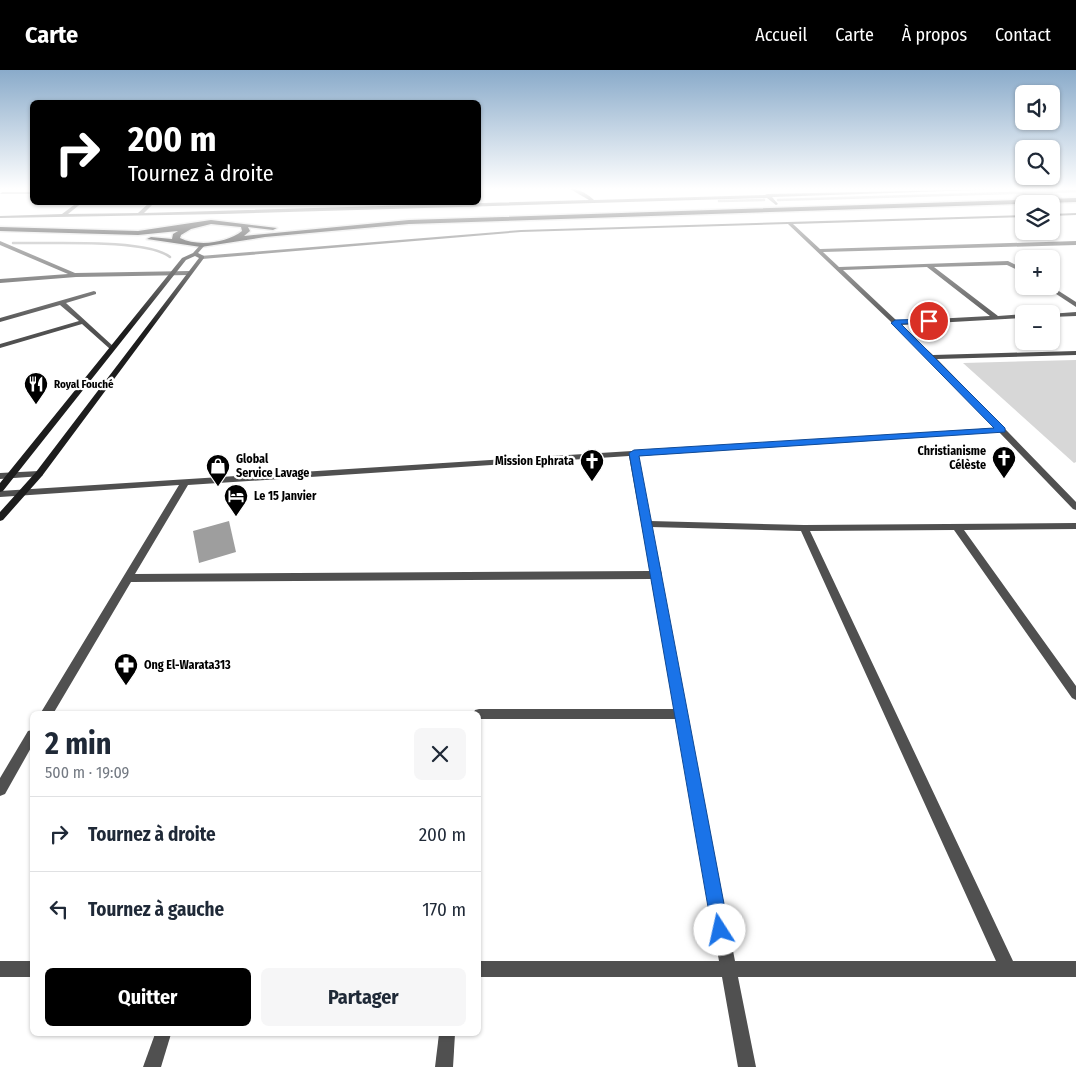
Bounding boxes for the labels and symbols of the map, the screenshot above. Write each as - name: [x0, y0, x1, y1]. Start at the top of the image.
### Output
- pin: [908, 300, 950, 342]
- restaurant icon: Royal Fouché: [23, 371, 49, 405]
- place label: Royal Fouché: [54, 378, 114, 391]
- place label: Christianisme Célèste: [918, 444, 986, 472]
- church icon: Christianisme Célèste: [991, 445, 1017, 479]
- church icon: Mission Ephrata: [579, 448, 605, 482]
- place label: Global Service Lavage: [236, 452, 309, 480]
- shop icon: Global Service Lavage: [205, 453, 231, 487]
- place label: Mission Ephrata: [495, 454, 574, 468]
- hotel icon: Le 15 Janvier: [223, 483, 249, 517]
- place label: Le 15 Janvier: [254, 489, 317, 503]
- pharmacy icon: Ong El-Warata313: [113, 652, 139, 686]
- place label: Ong El-Warata313: [144, 658, 231, 672]
- position arrow: [693, 903, 745, 955]

